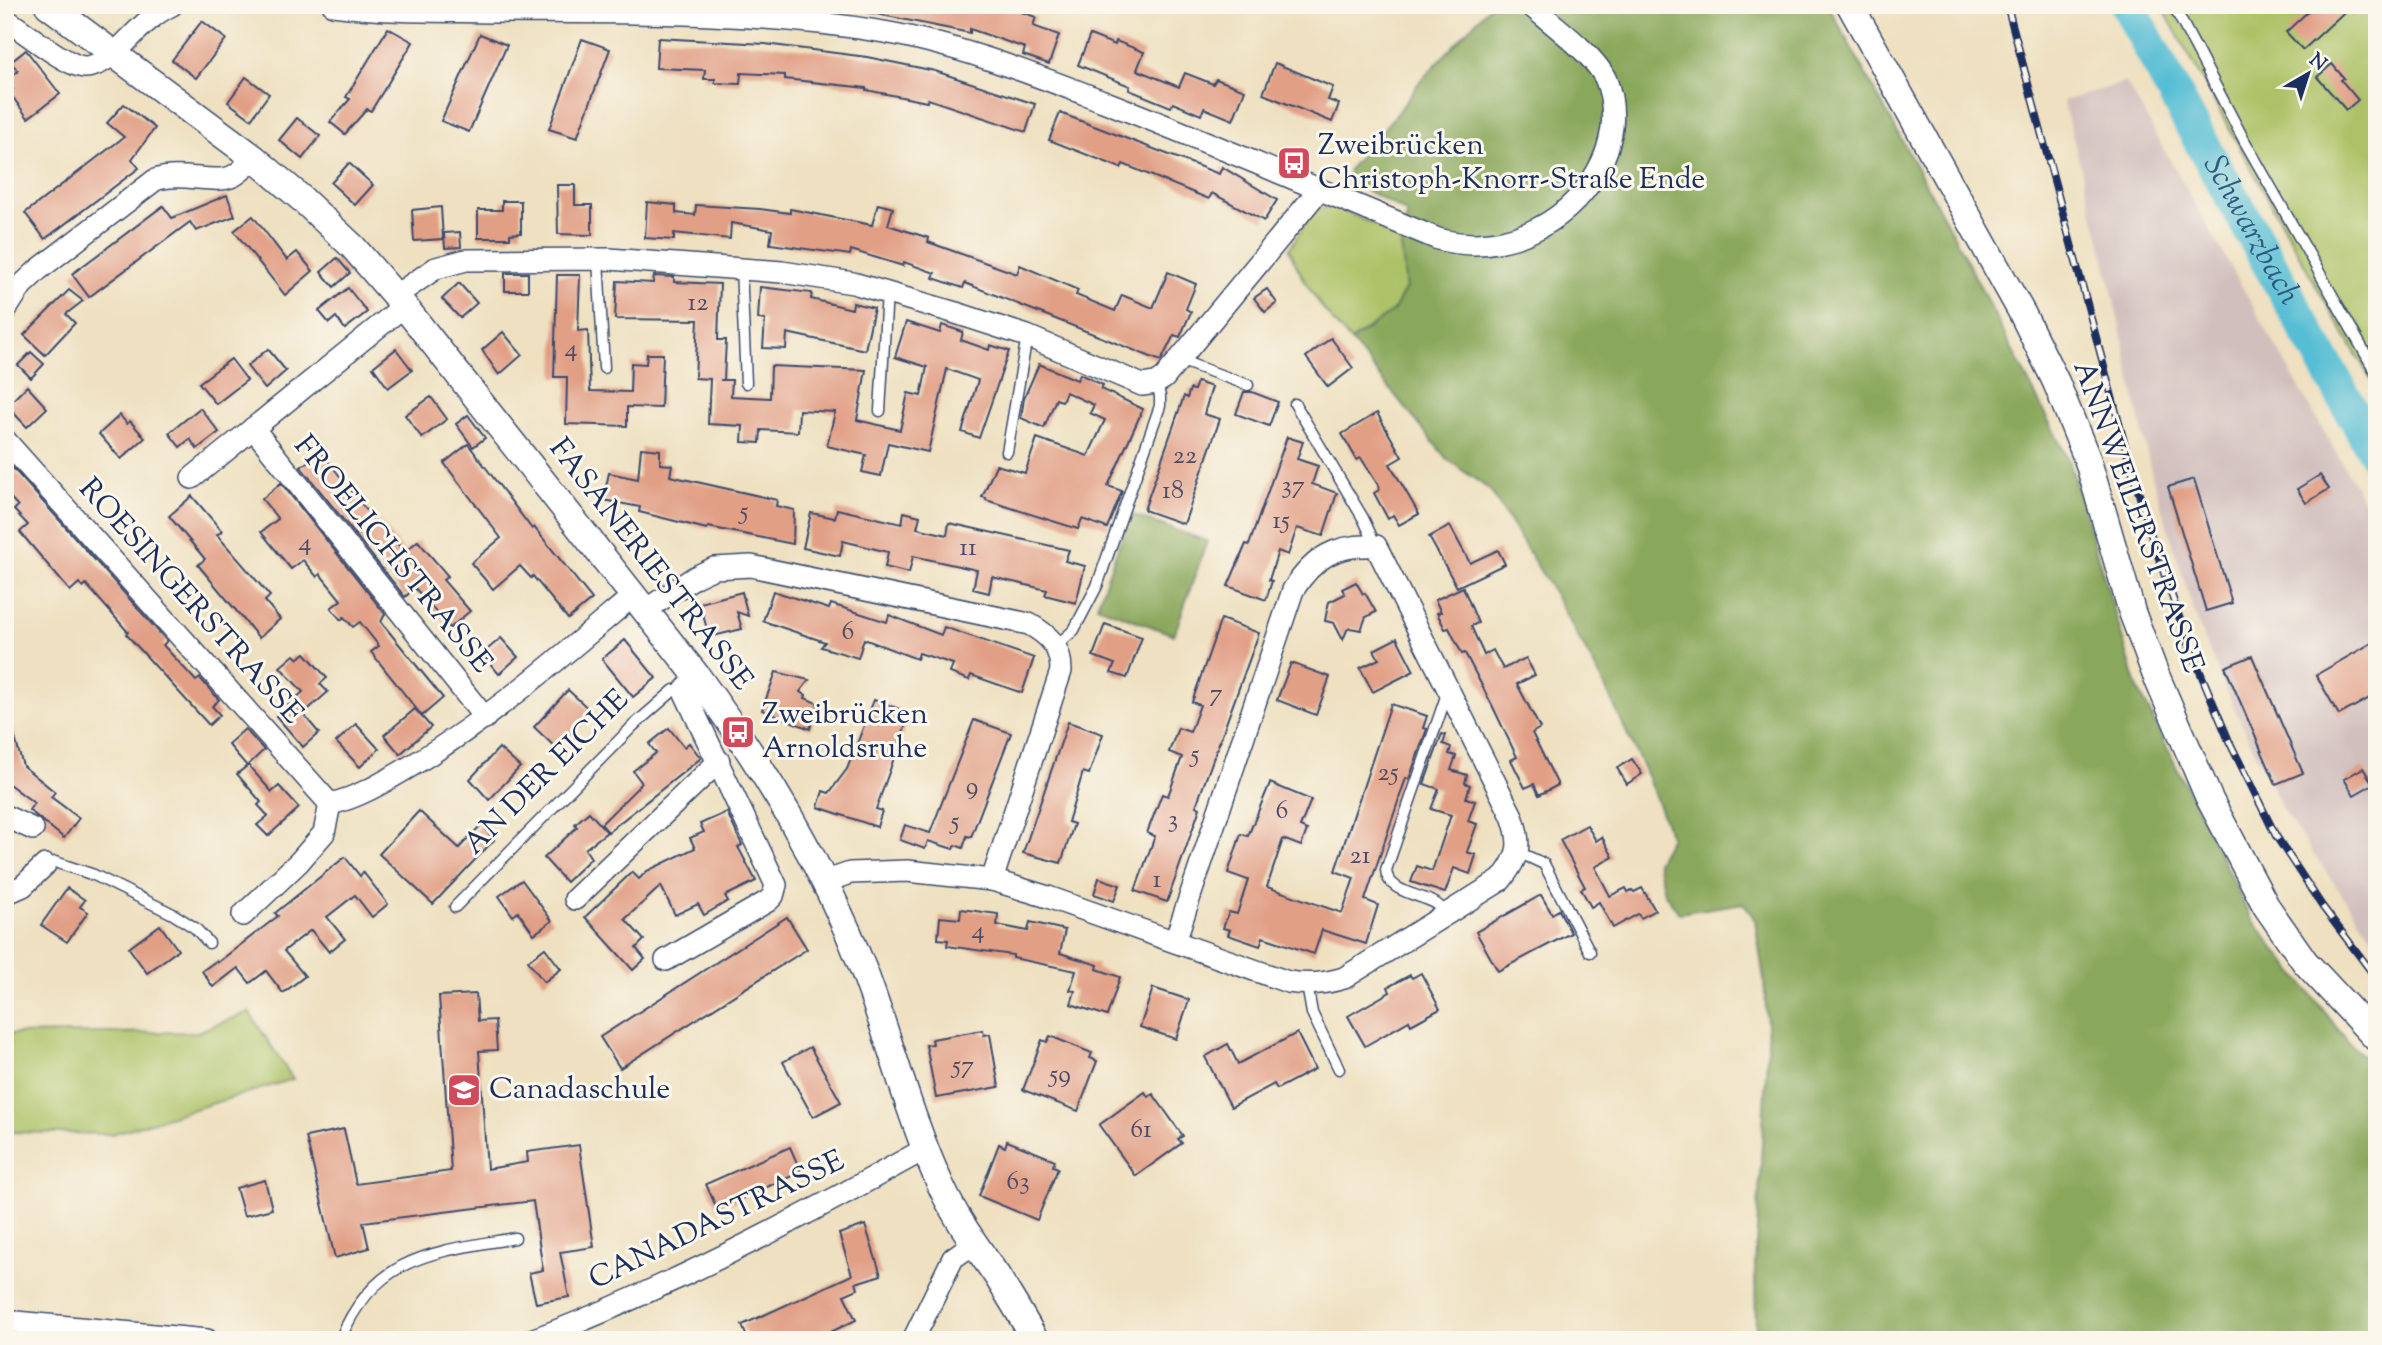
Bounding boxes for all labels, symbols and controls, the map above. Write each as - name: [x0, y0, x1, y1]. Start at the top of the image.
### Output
- north arrow: [2274, 38, 2344, 108]
- text: N: [2303, 47, 2332, 78]
- place label: Zweibrücken Christoph-Knorr-Straße Ende: [1318, 125, 1705, 202]
- bus stop icon: Zweibrücken Christoph-Knorr-Straße Ende: [1275, 144, 1313, 182]
- water label: Schwarzbach: [2190, 147, 2311, 314]
- house number: 12: [687, 285, 709, 322]
- house number: 4: [564, 331, 578, 368]
- street label: ANNWEILERSTRASSE: [2061, 355, 2213, 679]
- street label: FROELICHSTRASSE: [282, 427, 502, 683]
- street label: FASANERIESTRASSE: [538, 430, 762, 700]
- house number: 22: [1173, 438, 1197, 475]
- house number: 37: [1281, 468, 1305, 505]
- street label: ROESINGERSTRASSE: [68, 469, 312, 735]
- house number: 18: [1162, 473, 1184, 510]
- house number: 5: [738, 494, 749, 531]
- house number: 15: [1272, 503, 1290, 540]
- house number: 4: [298, 525, 312, 562]
- house number: 11: [959, 530, 977, 567]
- house number: 6: [842, 614, 854, 651]
- house number: 7: [1209, 676, 1223, 713]
- street label: AN DER EICHE: [455, 681, 639, 865]
- place label: Zweibrücken Arnoldsruhe: [762, 694, 928, 771]
- bus stop icon: Zweibrücken Arnoldsruhe: [719, 713, 757, 751]
- house number: 5: [1189, 737, 1200, 774]
- house number: 25: [1377, 755, 1399, 792]
- house number: 9: [966, 769, 978, 806]
- house number: 6: [1276, 793, 1288, 830]
- house number: 3: [1168, 802, 1178, 839]
- house number: 5: [949, 804, 960, 841]
- house number: 21: [1349, 838, 1371, 875]
- house number: 1: [1153, 862, 1162, 899]
- house number: 4: [971, 913, 985, 950]
- house number: 57: [950, 1048, 974, 1085]
- house number: 59: [1047, 1057, 1071, 1094]
- place label: Canadaschule: [489, 1069, 670, 1112]
- school or university icon: Canadaschule: [445, 1071, 483, 1109]
- house number: 61: [1130, 1112, 1152, 1149]
- street label: CANADASTRASSE: [582, 1140, 852, 1302]
- house number: 63: [1006, 1164, 1030, 1201]

